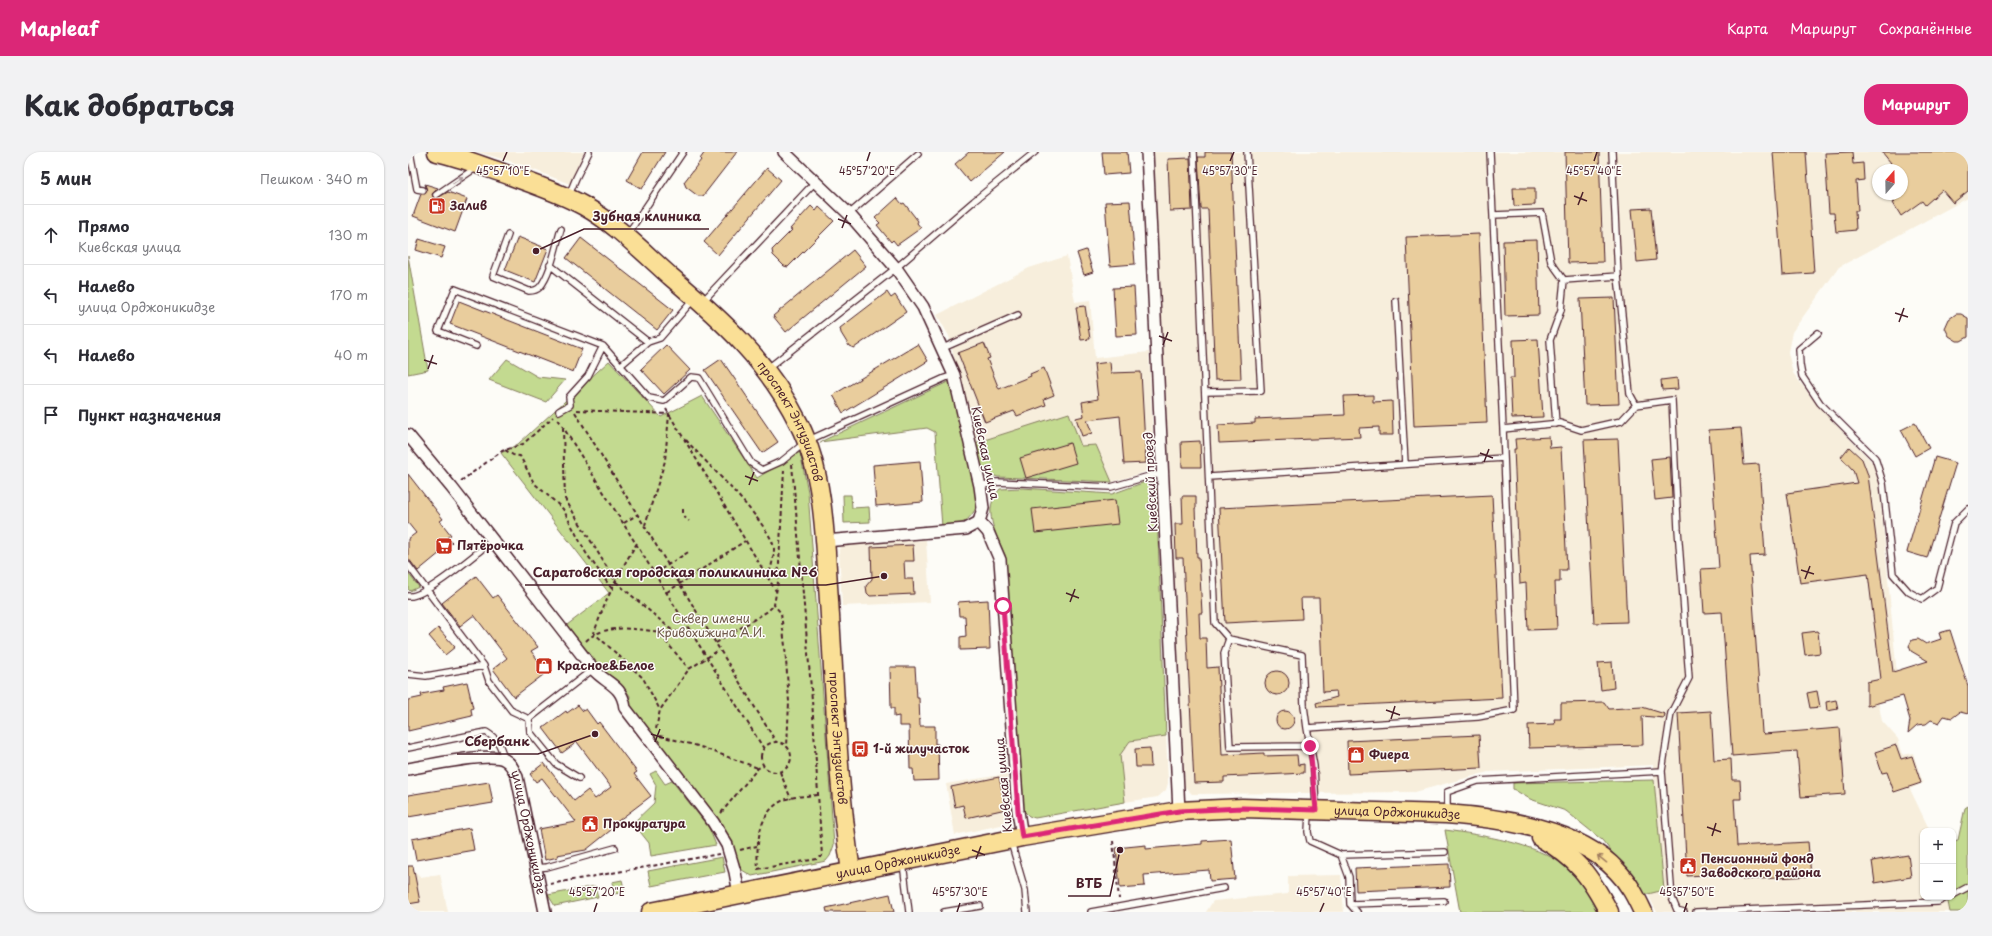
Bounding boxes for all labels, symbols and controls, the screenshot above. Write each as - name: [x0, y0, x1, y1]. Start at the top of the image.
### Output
- text: Mapleaf: [20, 14, 98, 42]
- text: Карта: [1727, 18, 1768, 39]
- text: Маршрут: [1790, 18, 1856, 39]
- text: Сохранённые: [1878, 18, 1972, 39]
- text: Как добраться: [24, 83, 235, 126]
- button: Маршрут: [1864, 84, 1968, 125]
- text: 45°57'10"E: [476, 163, 530, 178]
- text: 45°57'20"E: [839, 163, 895, 178]
- text: 45°57'30"E: [1202, 163, 1258, 178]
- text: 45°57'40"E: [1566, 163, 1622, 178]
- north arrow: [1872, 164, 1908, 200]
- text: 5 мин: [40, 165, 92, 191]
- text: Пешком · 340 m: [260, 169, 368, 188]
- one-way arrow: [452, 176, 463, 184]
- fuel station icon: Залив: [427, 196, 447, 216]
- place label: Залив: [449, 196, 487, 214]
- callout: Зубная клиника: [584, 204, 709, 229]
- text: Зубная клиника: [592, 206, 701, 225]
- text: Прямо: [78, 214, 129, 237]
- icon: ahead: [40, 224, 62, 246]
- text: 130 m: [329, 225, 368, 244]
- text: Киевская улица: [78, 237, 181, 256]
- text: Налево: [78, 274, 135, 297]
- icon: left: [40, 284, 62, 306]
- text: 170 m: [330, 285, 368, 304]
- text: улица Орджоникидзе: [78, 297, 215, 316]
- text: Налево: [78, 343, 135, 366]
- icon: left: [40, 344, 62, 366]
- text: 40 m: [334, 345, 368, 364]
- street label: проспект Энтузиастов: [754, 357, 828, 483]
- text: Пункт назначения: [78, 403, 221, 426]
- icon: arrive: [40, 404, 62, 426]
- street label: Киевская улица: [967, 404, 1005, 502]
- street label: Киевский проезд: [1138, 432, 1162, 533]
- supermarket icon: Пятёрочка: [434, 536, 454, 556]
- place label: Пятёрочка: [457, 536, 524, 554]
- callout: Саратовская городская поликлиника №6: [525, 560, 826, 585]
- text: Саратовская городская поликлиника №6: [533, 562, 817, 581]
- route start: [994, 597, 1012, 615]
- park label: Сквер имени Кривохижина А.И.: [657, 609, 765, 641]
- shop icon: Красное&Белое: [534, 656, 554, 676]
- place label: Красное&Белое: [557, 656, 654, 674]
- street label: проспект Энтузиастов: [825, 671, 852, 805]
- callout: Сбербанк: [457, 729, 538, 754]
- text: Сбербанк: [464, 731, 530, 750]
- street label: Киевская улица: [990, 737, 1016, 833]
- route end: [1301, 737, 1319, 755]
- bus stop icon: 1-й жилучасток: [850, 739, 870, 759]
- place label: 1-й жилучасток: [873, 739, 970, 757]
- shop icon: Фиера: [1346, 745, 1366, 765]
- place label: Фиера: [1369, 745, 1409, 763]
- street label: улица Орджоникидзе: [507, 767, 551, 896]
- street label: улица Орджоникидзе: [1334, 801, 1462, 823]
- public building icon: Прокуратура: [580, 814, 600, 834]
- place label: Прокуратура: [603, 814, 686, 832]
- map controls: [1920, 828, 1956, 900]
- button: +: [1920, 828, 1956, 864]
- street label: улица Орджоникидзе: [834, 840, 962, 882]
- place label: Пенсионный фонд Заводского района: [1700, 849, 1821, 881]
- one-way arrow: [1597, 854, 1608, 863]
- public building icon: Пенсионный фонд Заводского района: [1678, 856, 1698, 876]
- button: −: [1920, 864, 1956, 900]
- callout: ВТБ: [1068, 871, 1110, 896]
- text: ВТБ: [1076, 873, 1102, 892]
- text: 45°57'20"E: [569, 884, 625, 899]
- text: 45°57'30"E: [932, 884, 988, 899]
- text: 45°57'40"E: [1296, 884, 1352, 899]
- text: 45°57'50"E: [1659, 884, 1715, 899]

